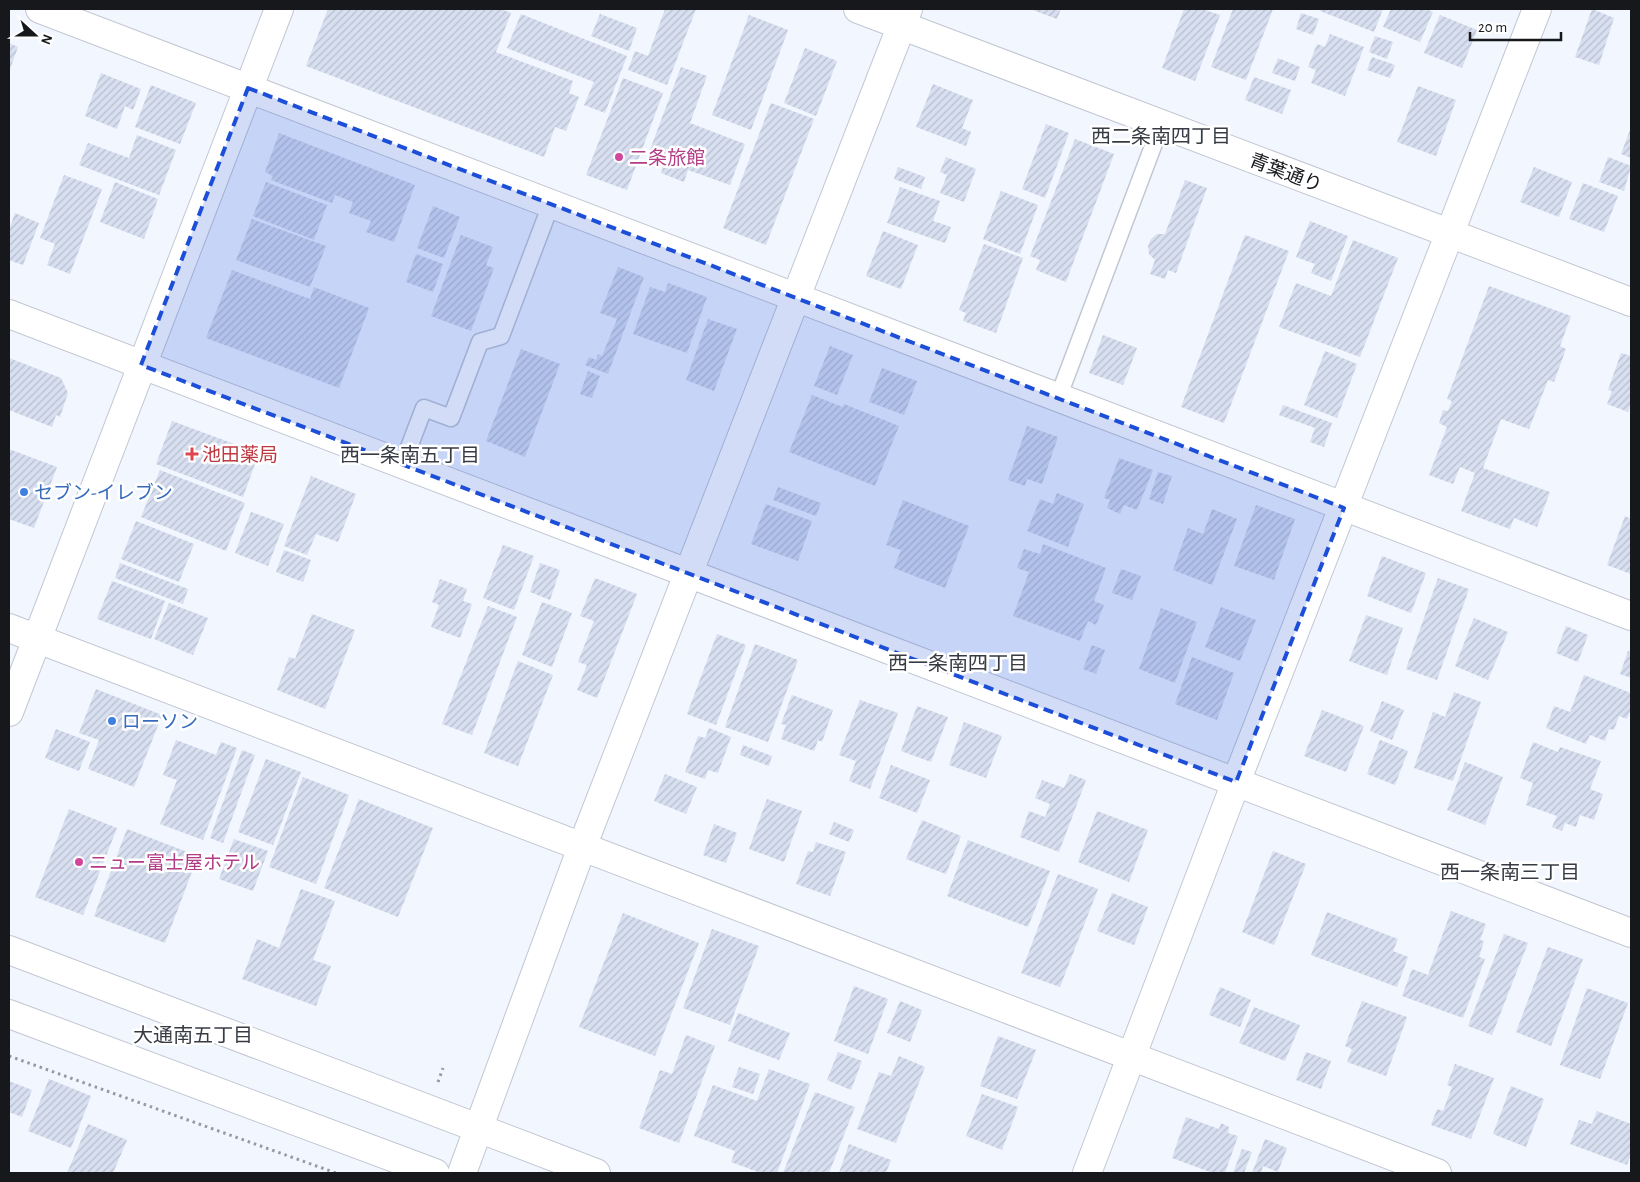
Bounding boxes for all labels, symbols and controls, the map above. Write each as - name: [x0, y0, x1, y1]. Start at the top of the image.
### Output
- north arrow: [10, 10, 60, 60]
- scale bar: [1470, 10, 1561, 42]
- text: 20 m: [1478, 20, 1507, 35]
- text: N: [38, 32, 54, 46]
- district label: 西二条南四丁目: [1091, 126, 1231, 147]
- place label: 二条旅館: [629, 148, 705, 168]
- street label: 青葉通り: [1247, 149, 1325, 196]
- marker: 二条旅館: [613, 151, 625, 163]
- place label: 池田薬局: [202, 444, 278, 465]
- district label: 西一条南五丁目: [340, 445, 480, 466]
- marker: 池田薬局: [186, 448, 198, 460]
- place label: セブン-イレブン: [34, 482, 173, 503]
- marker: セブン-イレブン: [18, 486, 30, 498]
- district label: 西一条南四丁目: [888, 653, 1028, 674]
- place label: ローソン: [122, 713, 198, 732]
- marker: ローソン: [106, 715, 118, 727]
- place label: ニュー富士屋ホテル: [89, 852, 260, 873]
- marker: ニュー富士屋ホテル: [73, 856, 85, 868]
- district label: 西一条南三丁目: [1440, 862, 1580, 883]
- district label: 大通南五丁目: [133, 1025, 253, 1046]

